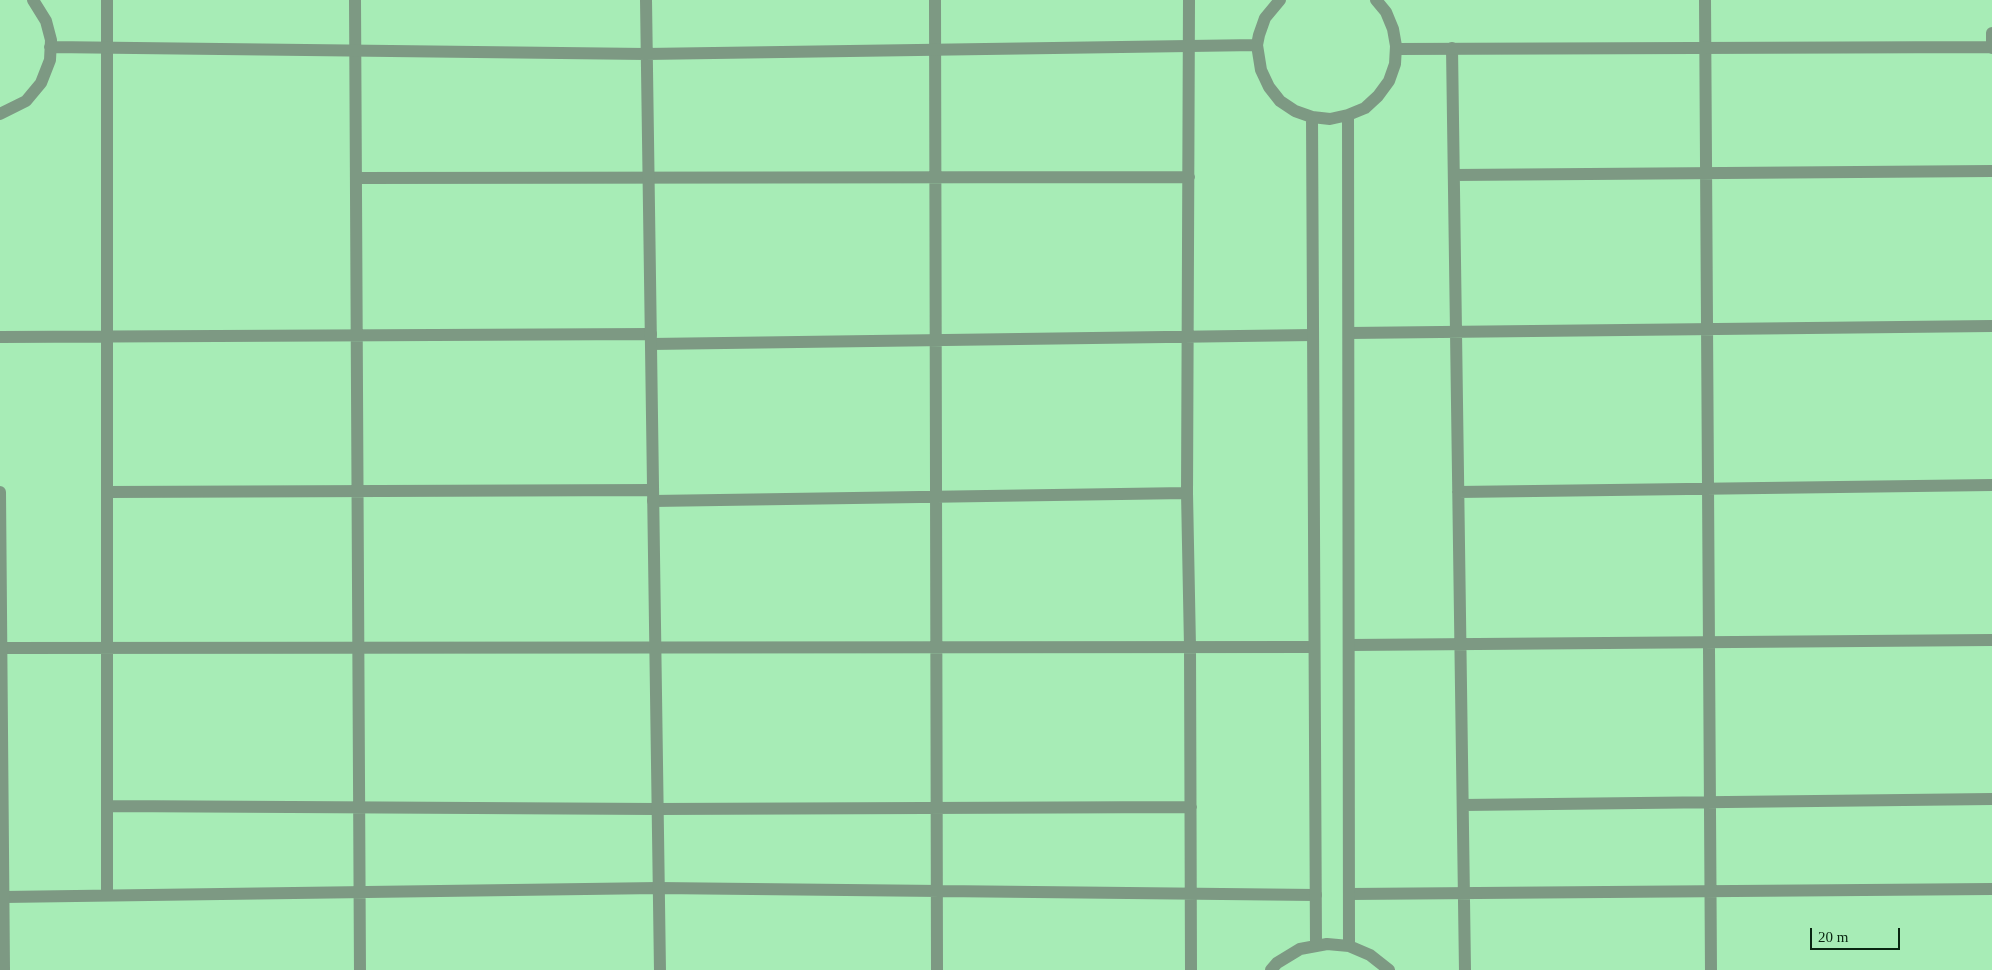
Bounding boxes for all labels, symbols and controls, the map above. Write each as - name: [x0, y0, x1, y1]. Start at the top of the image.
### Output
- scale bar: [1812, 918, 1902, 950]
- text: 20 m: [1818, 929, 1848, 945]

